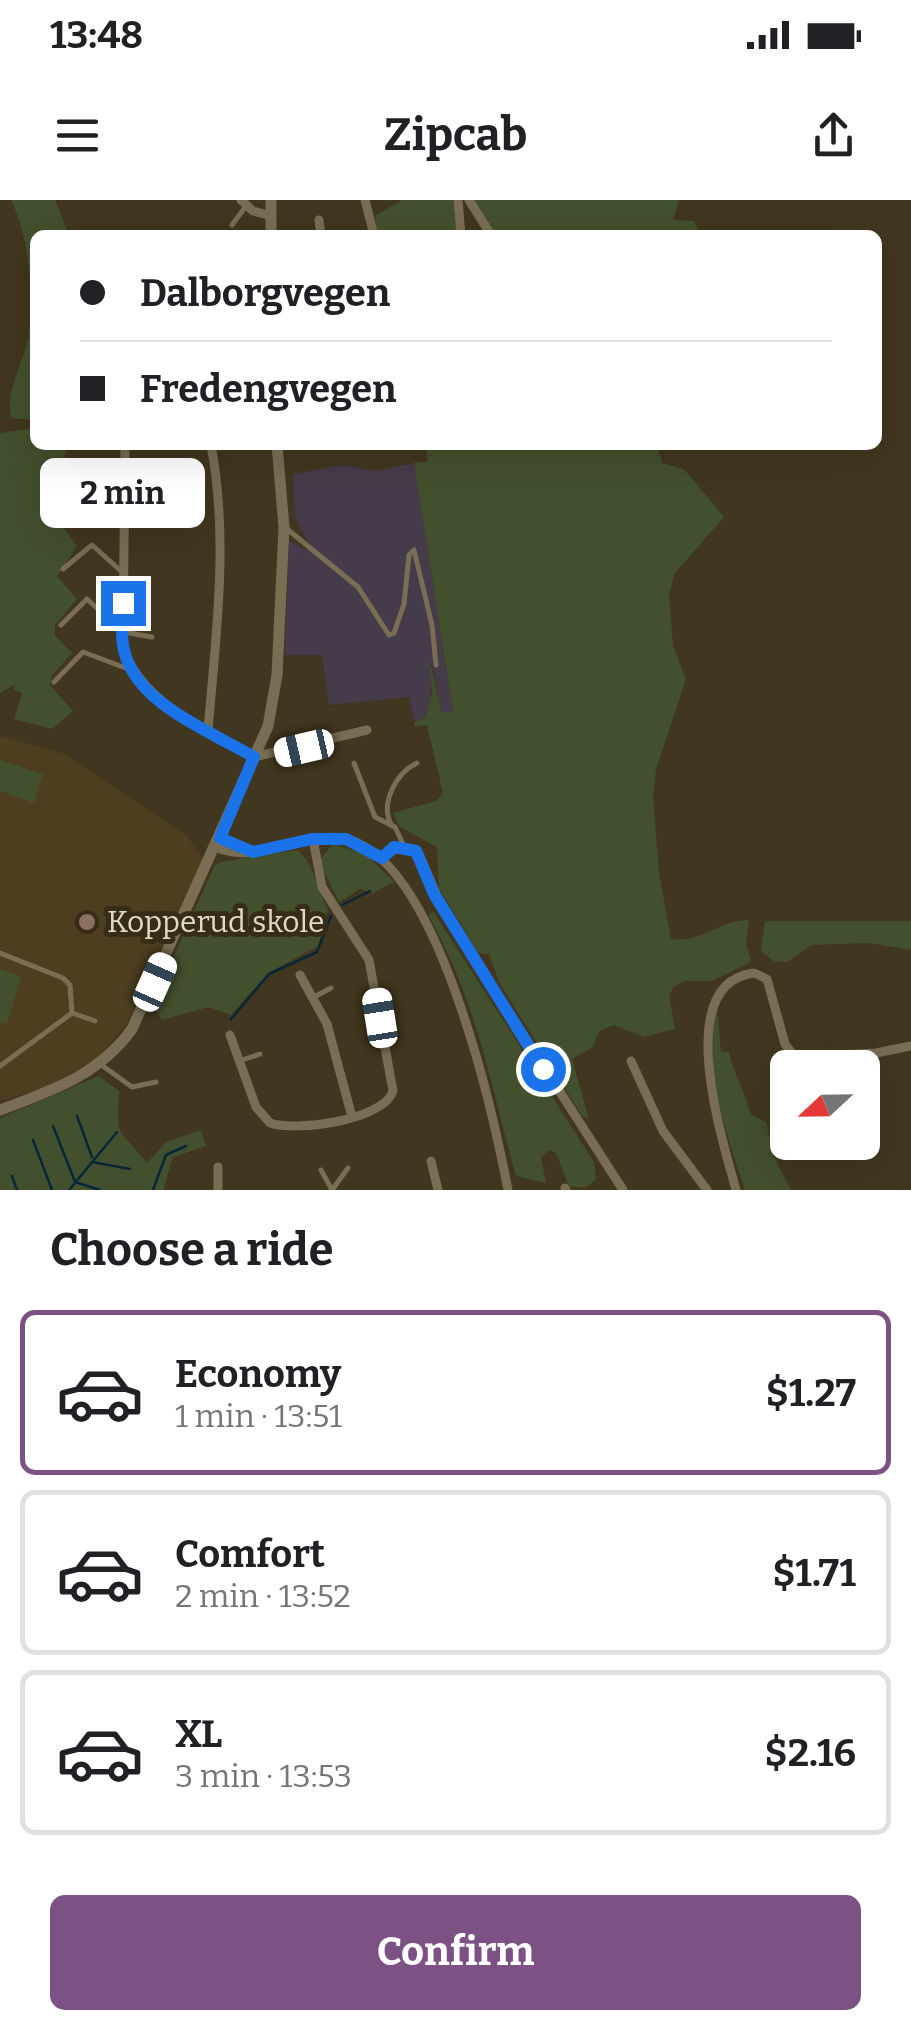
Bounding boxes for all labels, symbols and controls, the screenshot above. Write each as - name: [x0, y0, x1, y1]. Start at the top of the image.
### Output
- text: 13:48: [50, 12, 143, 58]
- icon: menu: [50, 108, 105, 163]
- text: Zipcab: [384, 108, 527, 162]
- icon: share: [806, 108, 861, 163]
- text: Dalborgvegen: [140, 270, 390, 316]
- text: Fredengvegen: [140, 366, 397, 412]
- callout: 2 min: [41, 458, 206, 528]
- text: 2 min: [80, 474, 165, 512]
- route end: [101, 581, 146, 626]
- car: [271, 727, 337, 769]
- place label: Kopperud skole: [107, 904, 325, 940]
- marker: Kopperud skole: [76, 911, 98, 933]
- car: [129, 948, 181, 1016]
- car: [360, 986, 400, 1050]
- route start: [521, 1047, 566, 1092]
- north arrow: [770, 1050, 880, 1160]
- map controls: [770, 1050, 880, 1160]
- text: Choose a ride: [50, 1223, 333, 1277]
- icon: car: [55, 1348, 145, 1438]
- text: Economy: [175, 1351, 341, 1397]
- text: $1.27: [766, 1370, 856, 1416]
- text: 1 min · 13:51: [175, 1397, 342, 1435]
- icon: car: [55, 1528, 145, 1618]
- text: Comfort: [175, 1531, 325, 1577]
- text: $1.71: [772, 1550, 856, 1596]
- text: 2 min · 13:52: [175, 1577, 351, 1615]
- icon: car: [55, 1708, 145, 1798]
- text: XL: [175, 1711, 222, 1757]
- text: $2.16: [765, 1730, 856, 1776]
- text: 3 min · 13:53: [175, 1757, 352, 1795]
- button: Confirm: [50, 1895, 861, 2010]

